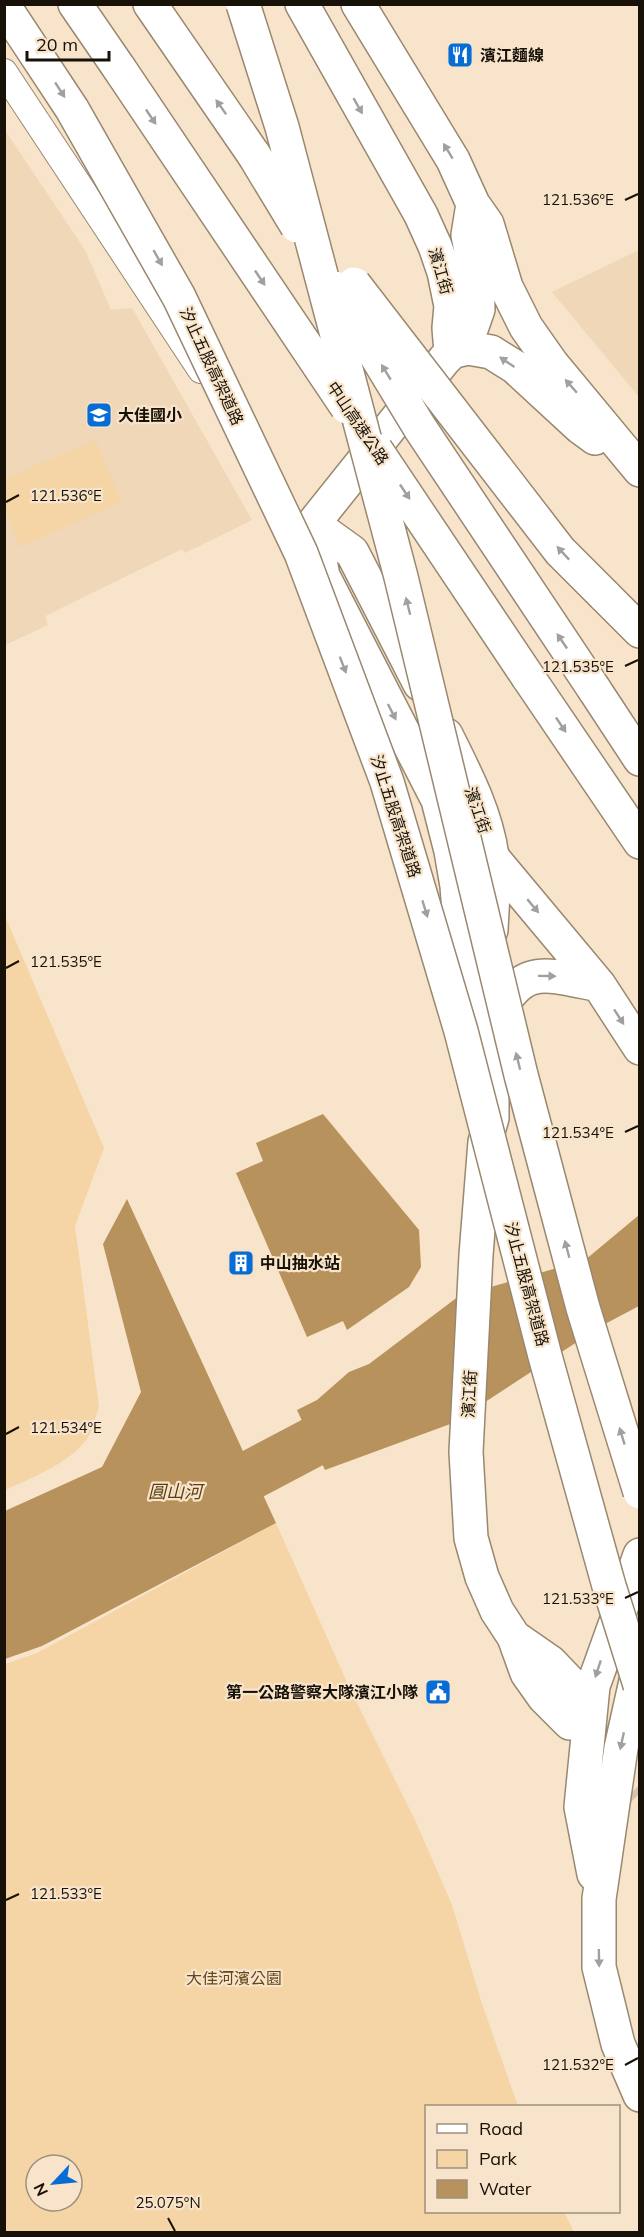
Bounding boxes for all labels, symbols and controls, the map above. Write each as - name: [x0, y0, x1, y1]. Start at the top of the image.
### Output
- scale bar: [27, 24, 110, 62]
- text: 20 m: [36, 33, 78, 56]
- restaurant icon: 濱江麵線: [445, 40, 475, 70]
- place label: 濱江麵線: [480, 45, 544, 65]
- one-way arrow: [54, 81, 66, 97]
- one-way arrow: [353, 98, 364, 114]
- one-way arrow: [215, 99, 227, 115]
- one-way arrow: [145, 108, 157, 124]
- one-way arrow: [442, 143, 453, 159]
- text: 121.536°E: [542, 190, 614, 209]
- street label: 濱江街: [425, 245, 457, 297]
- one-way arrow: [152, 250, 163, 266]
- one-way arrow: [254, 270, 265, 286]
- street label: 汐止五股高架道路: [176, 304, 248, 428]
- one-way arrow: [499, 356, 515, 368]
- one-way arrow: [381, 364, 392, 380]
- street label: 中山高速公路: [323, 378, 393, 468]
- one-way arrow: [565, 379, 578, 394]
- school or university icon: 大佳國小: [84, 400, 114, 430]
- place label: 大佳國小: [118, 405, 182, 425]
- one-way arrow: [399, 484, 410, 500]
- text: 121.536°E: [30, 486, 102, 505]
- one-way arrow: [556, 546, 570, 561]
- one-way arrow: [402, 596, 412, 615]
- one-way arrow: [557, 633, 568, 649]
- one-way arrow: [338, 656, 348, 674]
- text: 121.535°E: [542, 657, 614, 676]
- one-way arrow: [388, 703, 397, 720]
- one-way arrow: [555, 717, 567, 733]
- street label: 汐止五股高架道路: [367, 752, 425, 880]
- street label: 濱江街: [461, 784, 495, 836]
- one-way arrow: [526, 898, 539, 913]
- one-way arrow: [421, 900, 430, 918]
- text: 121.535°E: [30, 952, 102, 971]
- one-way arrow: [538, 972, 557, 981]
- one-way arrow: [614, 1008, 625, 1025]
- one-way arrow: [512, 1051, 522, 1070]
- text: 121.534°E: [542, 1123, 614, 1142]
- street label: 汐止五股高架道路: [501, 1220, 553, 1348]
- one-way arrow: [562, 1240, 572, 1258]
- building icon: 中山抽水站: [226, 1248, 256, 1278]
- place label: 中山抽水站: [260, 1253, 340, 1273]
- street label: 濱江街: [458, 1370, 480, 1418]
- text: 121.534°E: [30, 1418, 102, 1437]
- one-way arrow: [617, 1427, 626, 1445]
- water label: 圓山河: [148, 1480, 205, 1503]
- text: 121.533°E: [542, 1589, 614, 1608]
- one-way arrow: [593, 1660, 602, 1678]
- public building icon: 第一公路警察大隊濱江小隊: [423, 1677, 453, 1707]
- place label: 第一公路警察大隊濱江小隊: [226, 1682, 418, 1702]
- one-way arrow: [617, 1732, 627, 1750]
- text: 121.533°E: [30, 1884, 102, 1903]
- one-way arrow: [594, 1948, 604, 1967]
- park label: 大佳河濱公園: [186, 1968, 282, 1988]
- text: 121.532°E: [542, 2055, 614, 2074]
- legend: [425, 2105, 620, 2213]
- text: Road: [479, 2117, 523, 2140]
- text: Park: [479, 2147, 518, 2170]
- north arrow: [24, 2153, 84, 2213]
- text: Water: [479, 2177, 532, 2200]
- text: N: [29, 2180, 52, 2199]
- text: 25.075°N: [135, 2193, 201, 2212]

